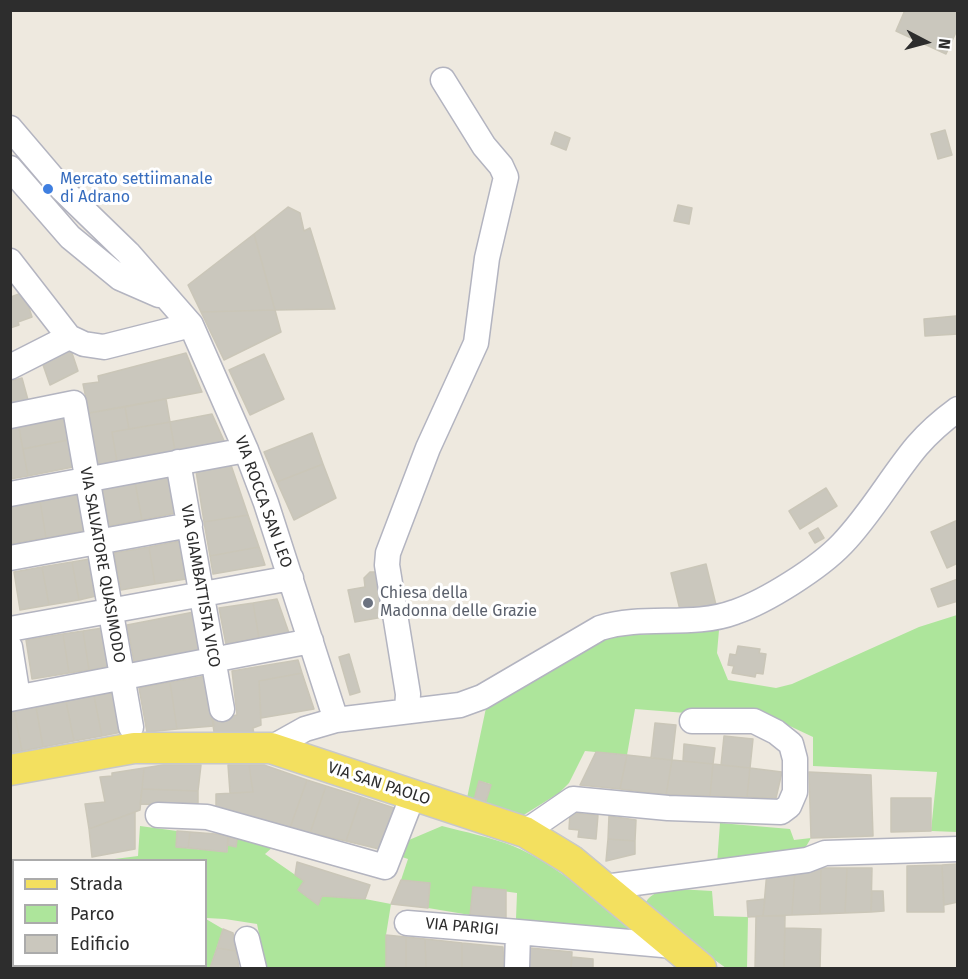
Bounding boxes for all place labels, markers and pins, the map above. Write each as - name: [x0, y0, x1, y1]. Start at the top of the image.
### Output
- place label: Mercato settiimanale di Adrano: [60, 170, 213, 208]
- marker: Mercato settiimanale di Adrano: [41, 182, 55, 196]
- place label: Chiesa della Madonna delle Grazie: [380, 584, 537, 622]
- marker: Chiesa della Madonna delle Grazie: [361, 596, 375, 610]

